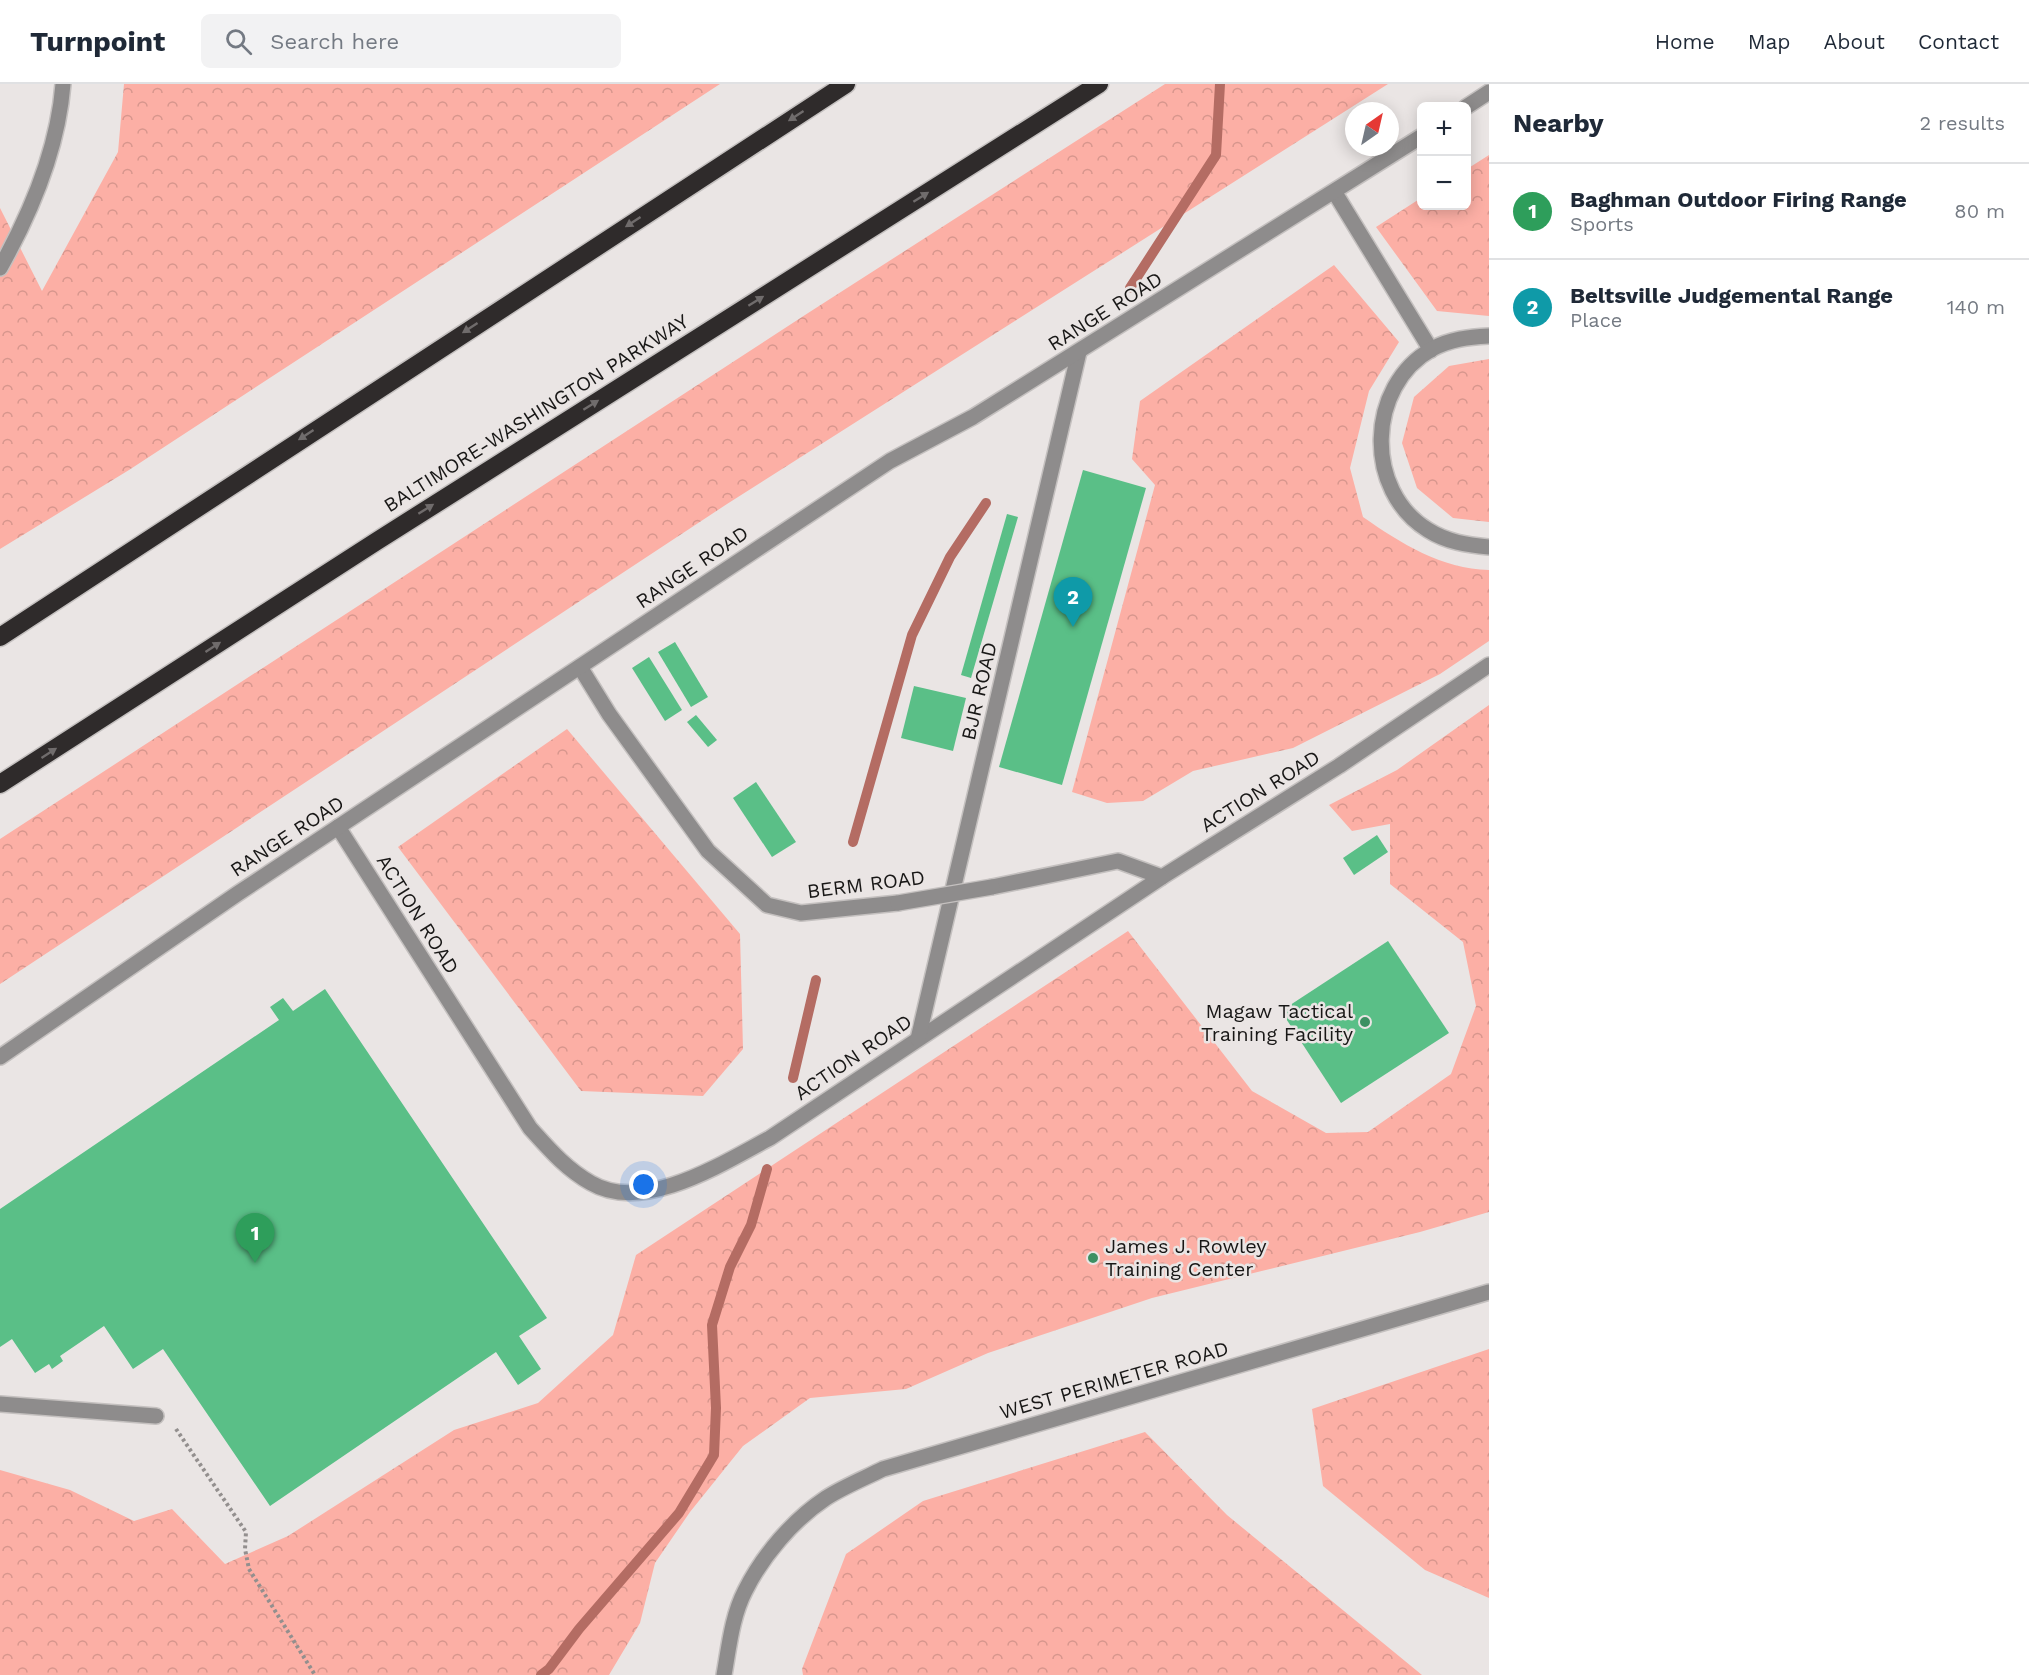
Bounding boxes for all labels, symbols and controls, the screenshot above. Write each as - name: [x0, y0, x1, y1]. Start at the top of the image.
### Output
- search box: [201, 14, 621, 68]
- text: Turnpoint: [30, 25, 165, 58]
- icon: search: [222, 25, 255, 58]
- text: Search here: [270, 29, 399, 54]
- text: Home: [1655, 29, 1715, 54]
- text: Map: [1748, 29, 1791, 54]
- text: About: [1824, 29, 1885, 54]
- text: Contact: [1918, 29, 1999, 54]
- north arrow: [1345, 102, 1399, 156]
- map controls: [1417, 102, 1471, 210]
- button: +: [1417, 102, 1471, 156]
- text: Nearby: [1513, 108, 1604, 138]
- one-way arrow: [789, 110, 805, 122]
- text: 2 results: [1920, 111, 2005, 135]
- button: −: [1417, 156, 1471, 210]
- text: Baghman Outdoor Firing Range: [1570, 187, 1907, 212]
- one-way arrow: [913, 191, 929, 202]
- text: 1: [1528, 199, 1537, 223]
- text: 80 m: [1954, 199, 2005, 223]
- text: Sports: [1570, 212, 1634, 236]
- one-way arrow: [625, 216, 641, 227]
- street label: RANGE ROAD: [1043, 266, 1167, 356]
- text: Beltsville Judgemental Range: [1570, 283, 1893, 308]
- text: 2: [1527, 295, 1538, 319]
- text: 140 m: [1947, 295, 2005, 319]
- one-way arrow: [748, 296, 764, 307]
- text: Place: [1570, 308, 1622, 332]
- street label: BALTIMORE-WASHINGTON PARKWAY: [379, 309, 693, 517]
- one-way arrow: [461, 323, 478, 334]
- one-way arrow: [583, 400, 599, 411]
- one-way arrow: [298, 430, 315, 441]
- one-way arrow: [418, 504, 435, 515]
- street label: RANGE ROAD: [631, 521, 753, 613]
- pin: 2: [1054, 578, 1092, 627]
- street label: BJR ROAD: [956, 640, 1002, 742]
- one-way arrow: [205, 641, 221, 652]
- street label: ACTION ROAD: [1196, 745, 1324, 837]
- one-way arrow: [41, 747, 57, 758]
- street label: RANGE ROAD: [226, 790, 348, 882]
- street label: ACTION ROAD: [372, 850, 464, 978]
- street label: BERM ROAD: [806, 865, 926, 903]
- place label: Magaw Tactical Training Facility: [1201, 999, 1354, 1046]
- street label: ACTION ROAD: [790, 1009, 916, 1105]
- marker: Magaw Tactical Training Facility: [1358, 1015, 1372, 1029]
- your location: [629, 1170, 658, 1199]
- pin: 1: [236, 1214, 274, 1263]
- place label: James J. Rowley Training Center: [1105, 1234, 1267, 1281]
- marker: James J. Rowley Training Center: [1086, 1251, 1100, 1265]
- street label: WEST PERIMETER ROAD: [997, 1336, 1231, 1424]

